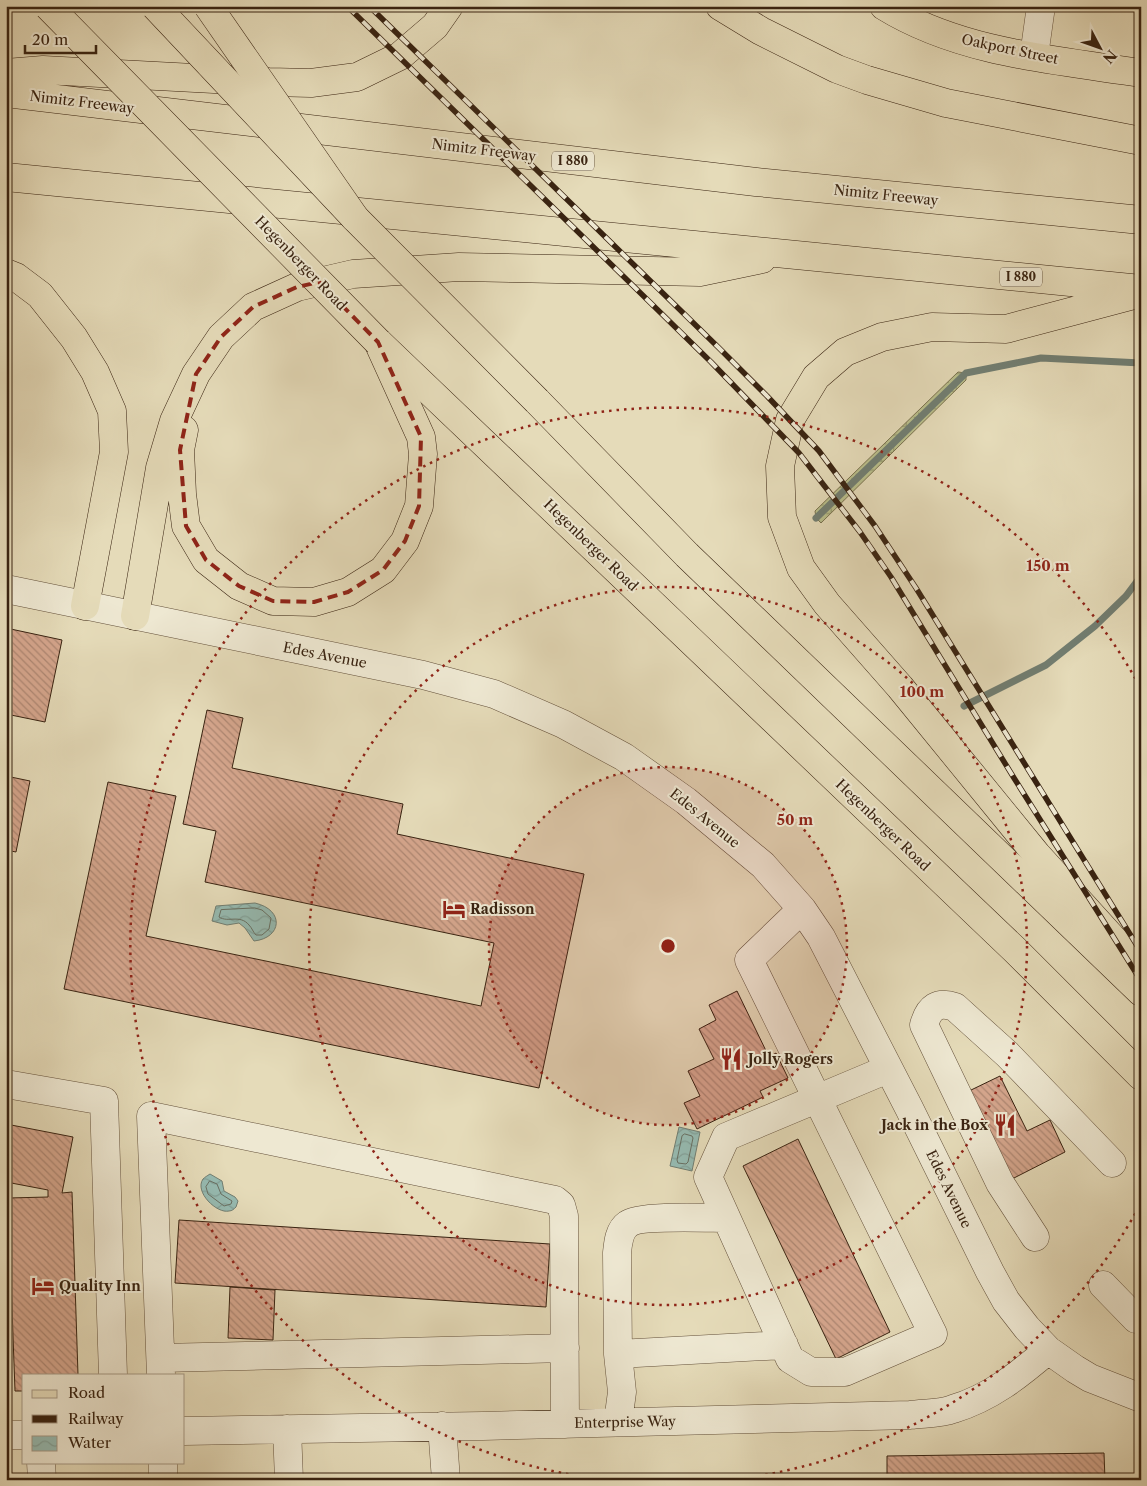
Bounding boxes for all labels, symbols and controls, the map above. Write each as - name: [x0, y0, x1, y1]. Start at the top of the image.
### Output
- scale bar: [25, 22, 96, 54]
- north arrow: [1074, 22, 1124, 72]
- text: 20 m: [32, 30, 68, 49]
- street label: Oakport Street: [960, 30, 1060, 68]
- text: N: [1099, 46, 1121, 67]
- street label: Nimitz Freeway: [29, 87, 135, 117]
- street label: Nimitz Freeway: [431, 135, 537, 165]
- road number: I 880: [552, 152, 594, 170]
- street label: Nimitz Freeway: [833, 181, 939, 209]
- street label: Hegenberger Road: [251, 212, 351, 314]
- road number: I 880: [1000, 268, 1042, 286]
- street label: Hegenberger Road: [540, 495, 642, 595]
- text: 150 m: [1026, 556, 1070, 575]
- street label: Edes Avenue: [282, 638, 369, 672]
- text: 100 m: [900, 682, 944, 701]
- street label: Hegenberger Road: [832, 775, 934, 875]
- street label: Edes Avenue: [666, 784, 744, 852]
- text: 50 m: [777, 810, 813, 829]
- hotel icon: Radisson: [441, 896, 467, 922]
- place label: Radisson: [470, 900, 535, 918]
- centre of rings: [659, 937, 677, 955]
- restaurant icon: Jolly Rogers: [718, 1046, 744, 1072]
- place label: Jolly Rogers: [745, 1050, 833, 1068]
- restaurant icon: Jack in the Box: [992, 1112, 1018, 1138]
- place label: Jack in the Box: [878, 1116, 989, 1134]
- street label: Edes Avenue: [922, 1147, 976, 1231]
- hotel icon: Quality Inn: [30, 1273, 56, 1299]
- place label: Quality Inn: [59, 1277, 141, 1295]
- legend: [22, 1374, 185, 1464]
- text: Road: [68, 1383, 105, 1402]
- text: Railway: [68, 1409, 124, 1428]
- street label: Enterprise Way: [574, 1412, 676, 1432]
- text: Water: [67, 1433, 112, 1452]

